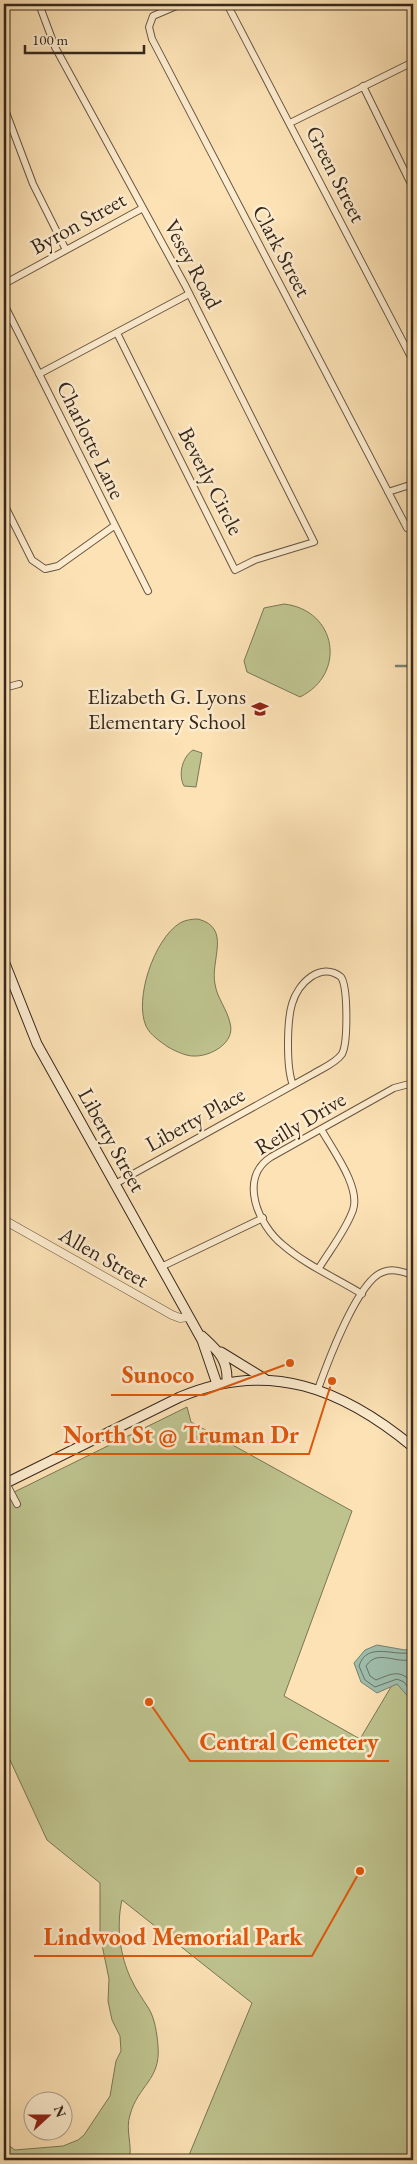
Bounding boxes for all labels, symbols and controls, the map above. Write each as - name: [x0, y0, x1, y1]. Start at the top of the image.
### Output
- scale bar: [25, 22, 144, 54]
- text: 100 m: [32, 30, 69, 49]
- street label: Green Street: [299, 121, 373, 227]
- street label: Byron Street: [25, 185, 131, 261]
- street label: Clark Street: [246, 200, 318, 302]
- street label: Vesey Road: [157, 214, 229, 314]
- street label: Charlotte Lane: [50, 376, 132, 504]
- street label: Beverly Circle: [172, 422, 251, 540]
- place label: Elizabeth G. Lyons Elementary School: [87, 682, 246, 736]
- school or university icon: Elizabeth G. Lyons Elementary School: [250, 699, 270, 719]
- street label: Liberty Place: [140, 1080, 250, 1158]
- street label: Liberty Street: [71, 1083, 153, 1197]
- street label: Reilly Drive: [249, 1084, 351, 1162]
- street label: Allen Street: [53, 1219, 154, 1294]
- callout: Sunoco: [111, 1356, 204, 1395]
- text: Sunoco: [122, 1359, 194, 1390]
- callout: North St @ Truman Dr: [53, 1415, 309, 1454]
- text: North St @ Truman Dr: [63, 1419, 299, 1450]
- callout: Central Cemetery: [190, 1722, 389, 1761]
- text: Central Cemetery: [199, 1726, 379, 1758]
- callout: Lindwood Memorial Park: [34, 1917, 312, 1956]
- text: Lindwood Memorial Park: [44, 1921, 303, 1952]
- north arrow: [22, 2092, 72, 2142]
- text: N: [50, 2103, 71, 2120]

